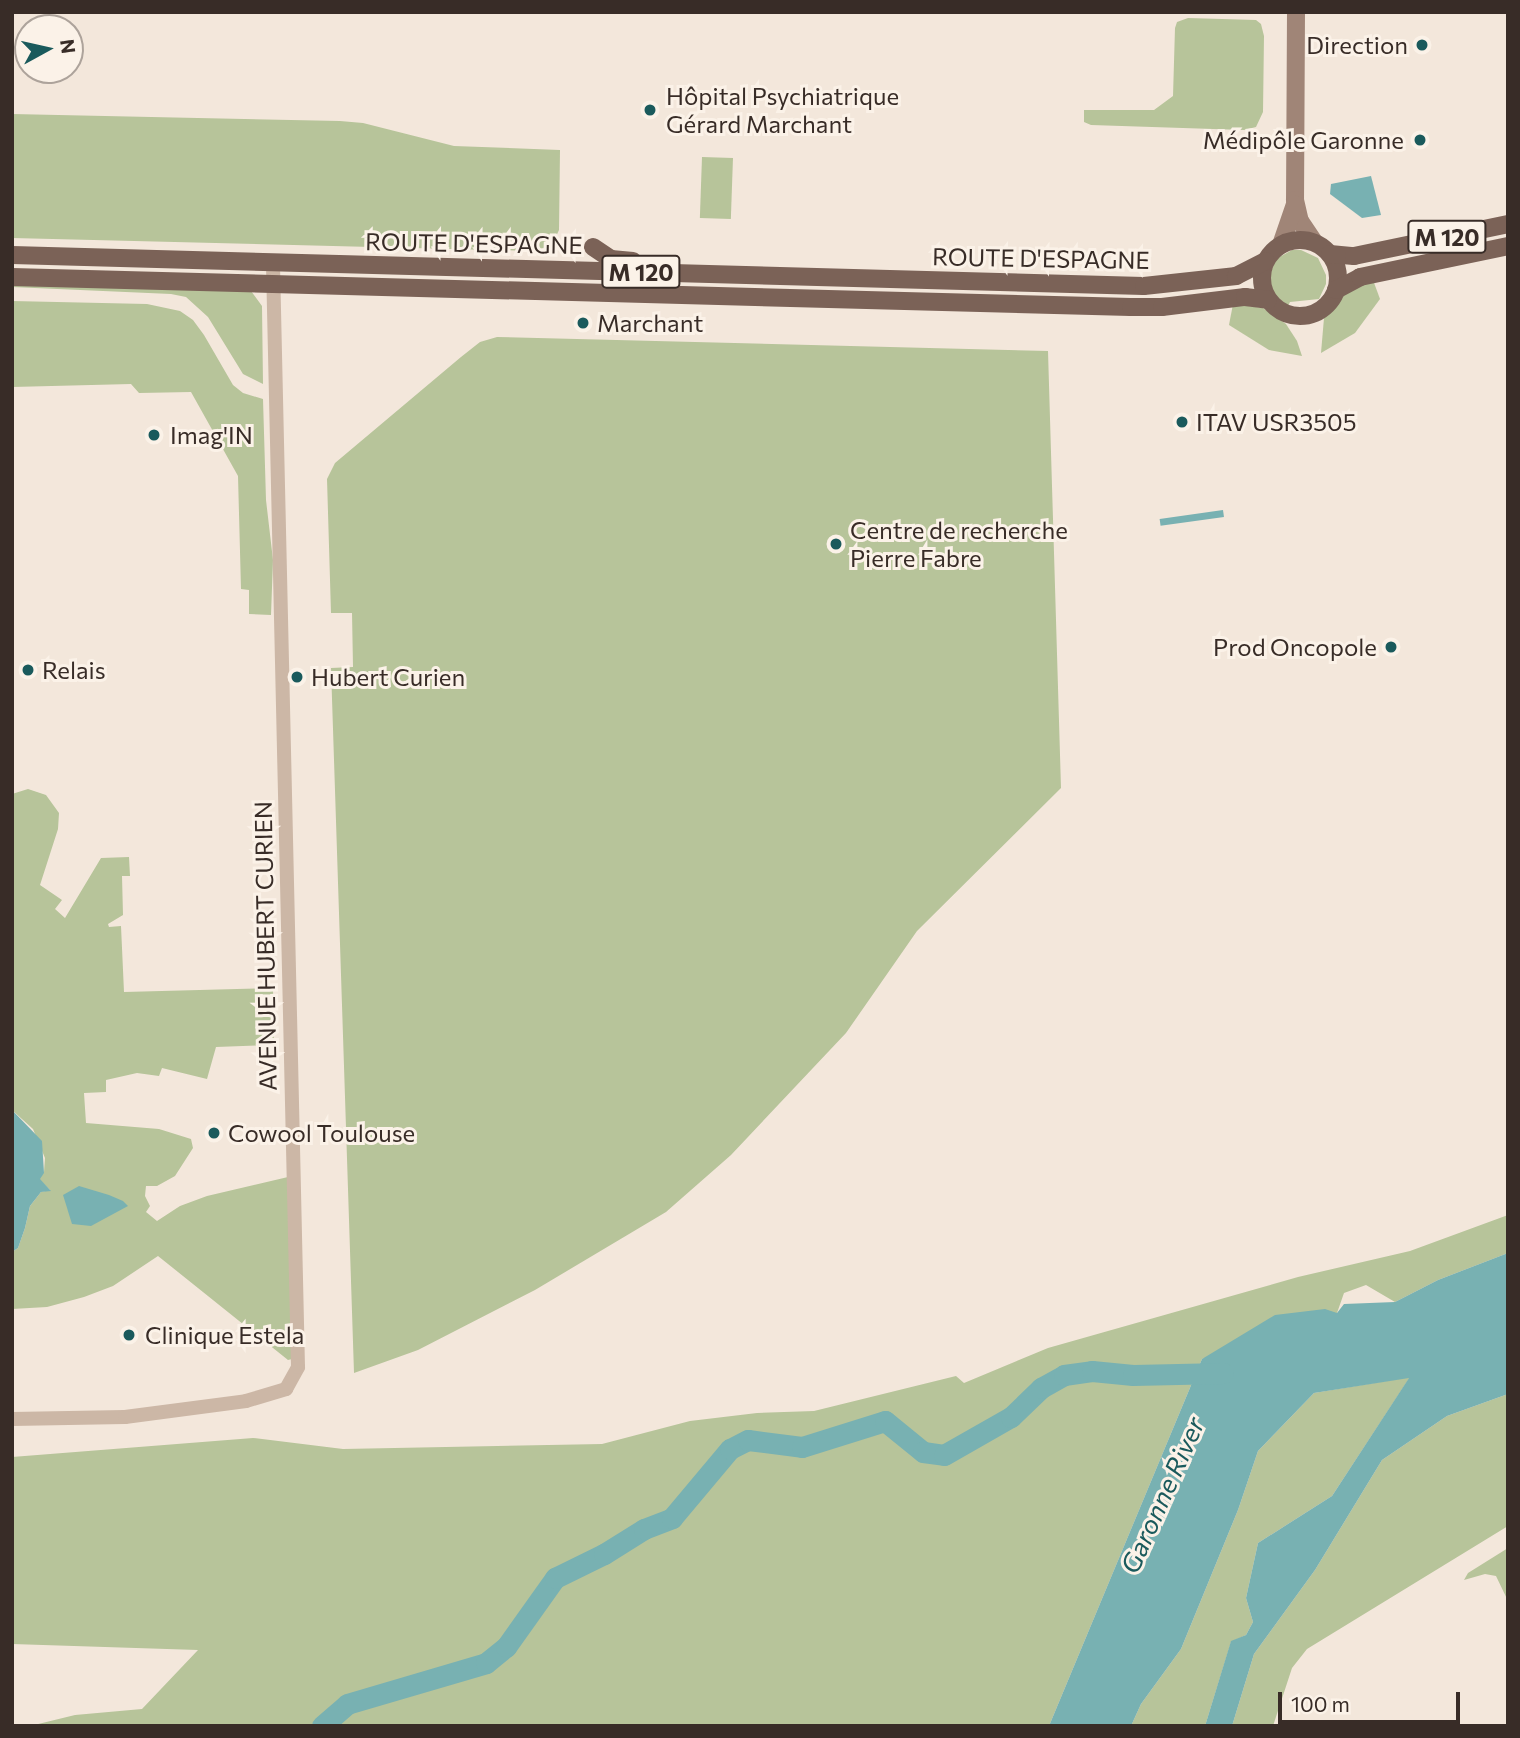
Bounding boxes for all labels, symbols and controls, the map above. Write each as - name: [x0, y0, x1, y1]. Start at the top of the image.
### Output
- north arrow: [14, 14, 84, 84]
- place label: Direction: [1306, 31, 1408, 59]
- marker: Direction: [1414, 37, 1430, 53]
- text: N: [56, 38, 81, 55]
- place label: Hôpital Psychiatrique Gérard Marchant: [666, 82, 899, 138]
- marker: Hôpital Psychiatrique Gérard Marchant: [640, 100, 660, 120]
- place label: Médipôle Garonne: [1203, 126, 1404, 154]
- marker: Médipôle Garonne: [1410, 130, 1430, 150]
- road number: M 120: [1407, 218, 1487, 256]
- street label: ROUTE D'ESPAGNE: [365, 227, 583, 259]
- street label: ROUTE D'ESPAGNE: [932, 242, 1150, 274]
- road number: M 120: [601, 252, 681, 292]
- place label: Marchant: [597, 309, 703, 337]
- marker: Marchant: [575, 315, 591, 331]
- place label: ITAV USR3505: [1196, 408, 1356, 436]
- marker: ITAV USR3505: [1174, 414, 1190, 430]
- place label: Imag'IN: [170, 421, 253, 449]
- marker: Imag'IN: [144, 425, 164, 445]
- place label: Centre de recherche Pierre Fabre: [850, 516, 1068, 572]
- marker: Centre de recherche Pierre Fabre: [828, 536, 844, 552]
- place label: Prod Oncopole: [1213, 633, 1377, 661]
- marker: Prod Oncopole: [1383, 639, 1399, 655]
- place label: Relais: [42, 656, 106, 684]
- marker: Relais: [20, 662, 36, 678]
- place label: Hubert Curien: [311, 663, 465, 691]
- marker: Hubert Curien: [289, 669, 305, 685]
- street label: AVENUE HUBERT CURIEN: [248, 801, 282, 1091]
- place label: Cowool Toulouse: [228, 1119, 415, 1147]
- marker: Cowool Toulouse: [206, 1125, 222, 1141]
- place label: Clinique Estela: [145, 1321, 304, 1349]
- marker: Clinique Estela: [119, 1325, 139, 1345]
- water label: Garonne River: [1114, 1412, 1210, 1578]
- scale bar: [1282, 1678, 1464, 1722]
- text: 100 m: [1291, 1691, 1350, 1716]

